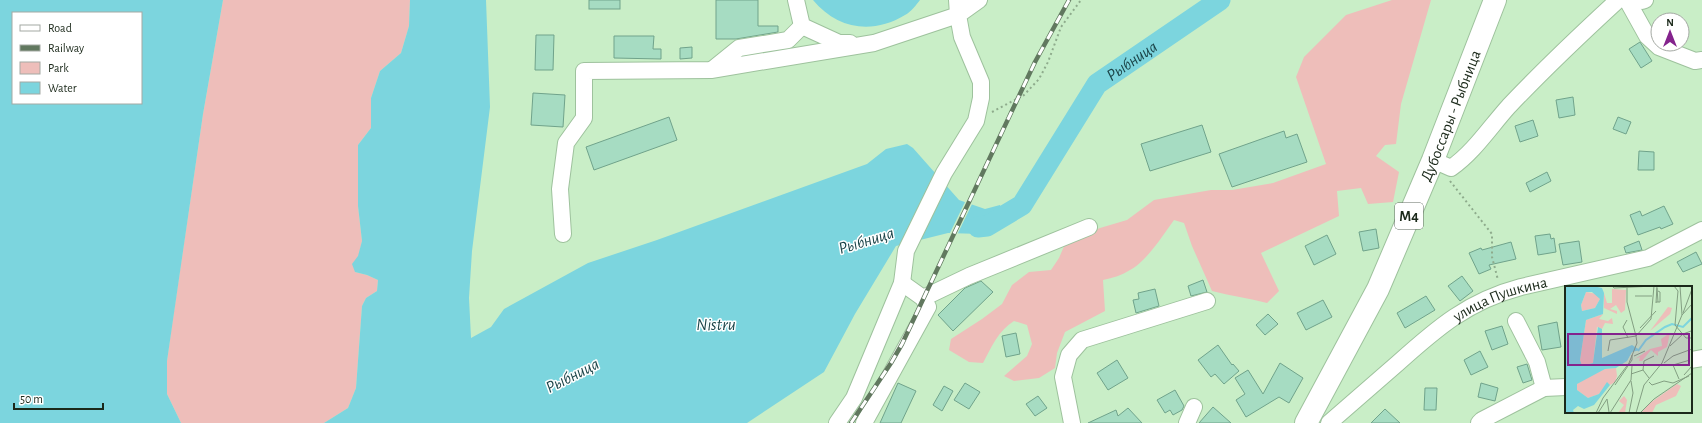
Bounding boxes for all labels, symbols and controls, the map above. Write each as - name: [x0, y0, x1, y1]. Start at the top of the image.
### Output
- legend: [12, 12, 142, 104]
- north arrow: [1650, 12, 1690, 52]
- text: N: [1666, 17, 1674, 28]
- text: Road: [48, 22, 72, 34]
- water label: Рыбница: [1103, 38, 1160, 84]
- text: Railway: [48, 42, 84, 55]
- street label: Дубоссары - Рыбница: [1418, 48, 1484, 184]
- text: Park: [48, 62, 69, 74]
- text: Water: [48, 82, 77, 94]
- road number: M4: [1395, 203, 1423, 229]
- water label: Рыбница: [836, 224, 896, 257]
- street label: улица Пушкина: [1449, 274, 1549, 326]
- inset map: [1565, 286, 1692, 413]
- water label: Nistru: [696, 316, 736, 333]
- water label: Рыбница: [543, 355, 602, 396]
- scale bar: [14, 385, 103, 411]
- text: 50 m: [20, 393, 43, 405]

